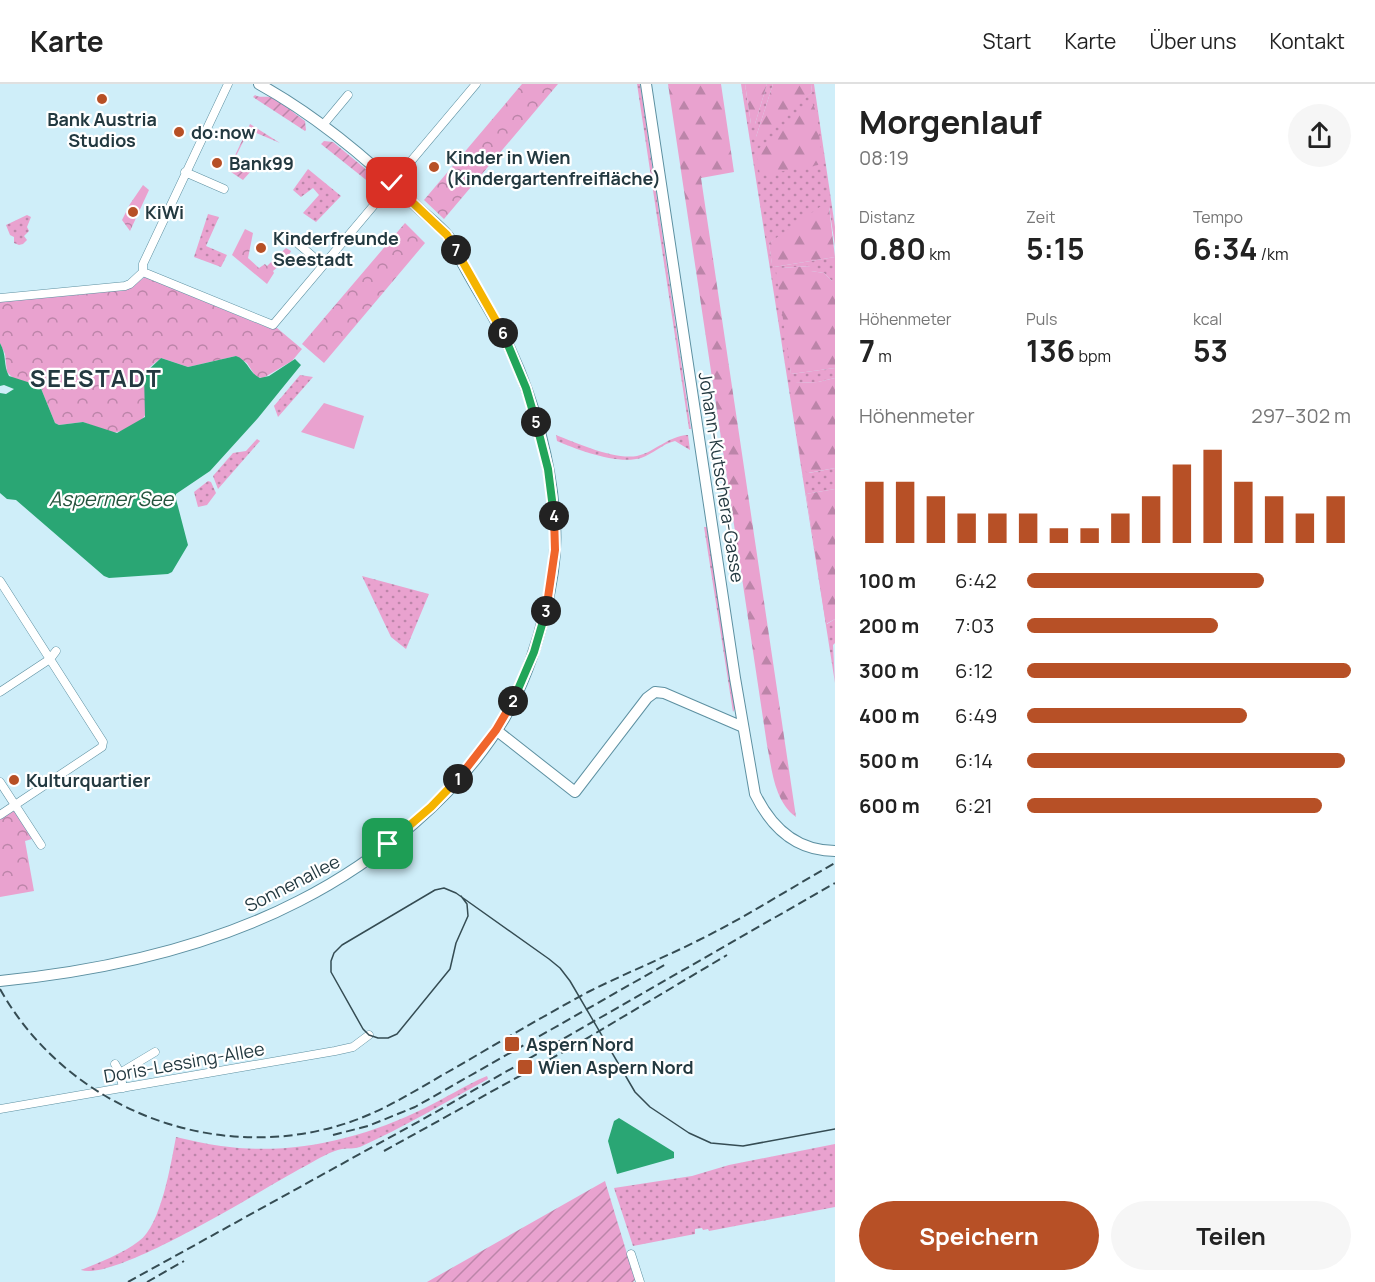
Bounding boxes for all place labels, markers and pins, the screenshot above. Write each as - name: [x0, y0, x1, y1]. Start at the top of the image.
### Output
- marker: Bank Austria Studios: [95, 92, 109, 106]
- place label: Bank Austria Studios: [47, 107, 157, 152]
- place label: do:now: [191, 120, 256, 144]
- marker: do:now: [172, 125, 186, 139]
- place label: Kinder in Wien (Kindergartenfreifläche): [446, 145, 661, 190]
- place label: Bank99: [229, 151, 294, 175]
- marker: Bank99: [210, 156, 224, 170]
- pin: [366, 157, 417, 208]
- marker: Kinder in Wien (Kindergartenfreifläche): [427, 160, 441, 174]
- place label: KiWi: [145, 200, 184, 224]
- marker: KiWi: [126, 205, 140, 219]
- place label: Kinderfreunde Seestadt: [273, 226, 399, 271]
- pin: 7: [441, 235, 471, 265]
- marker: Kinderfreunde Seestadt: [254, 241, 268, 255]
- pin: 6: [488, 318, 518, 348]
- pin: 5: [521, 407, 551, 437]
- pin: 4: [539, 501, 569, 531]
- pin: 3: [531, 596, 561, 626]
- pin: 2: [498, 686, 528, 716]
- pin: 1: [443, 764, 473, 794]
- place label: Kulturquartier: [26, 768, 150, 792]
- marker: Kulturquartier: [7, 773, 21, 787]
- pin: [362, 818, 413, 869]
- place label: Aspern Nord: [526, 1032, 634, 1056]
- marker: Aspern Nord: [503, 1035, 521, 1053]
- place label: Wien Aspern Nord: [538, 1055, 694, 1079]
- marker: Wien Aspern Nord: [516, 1058, 534, 1076]

